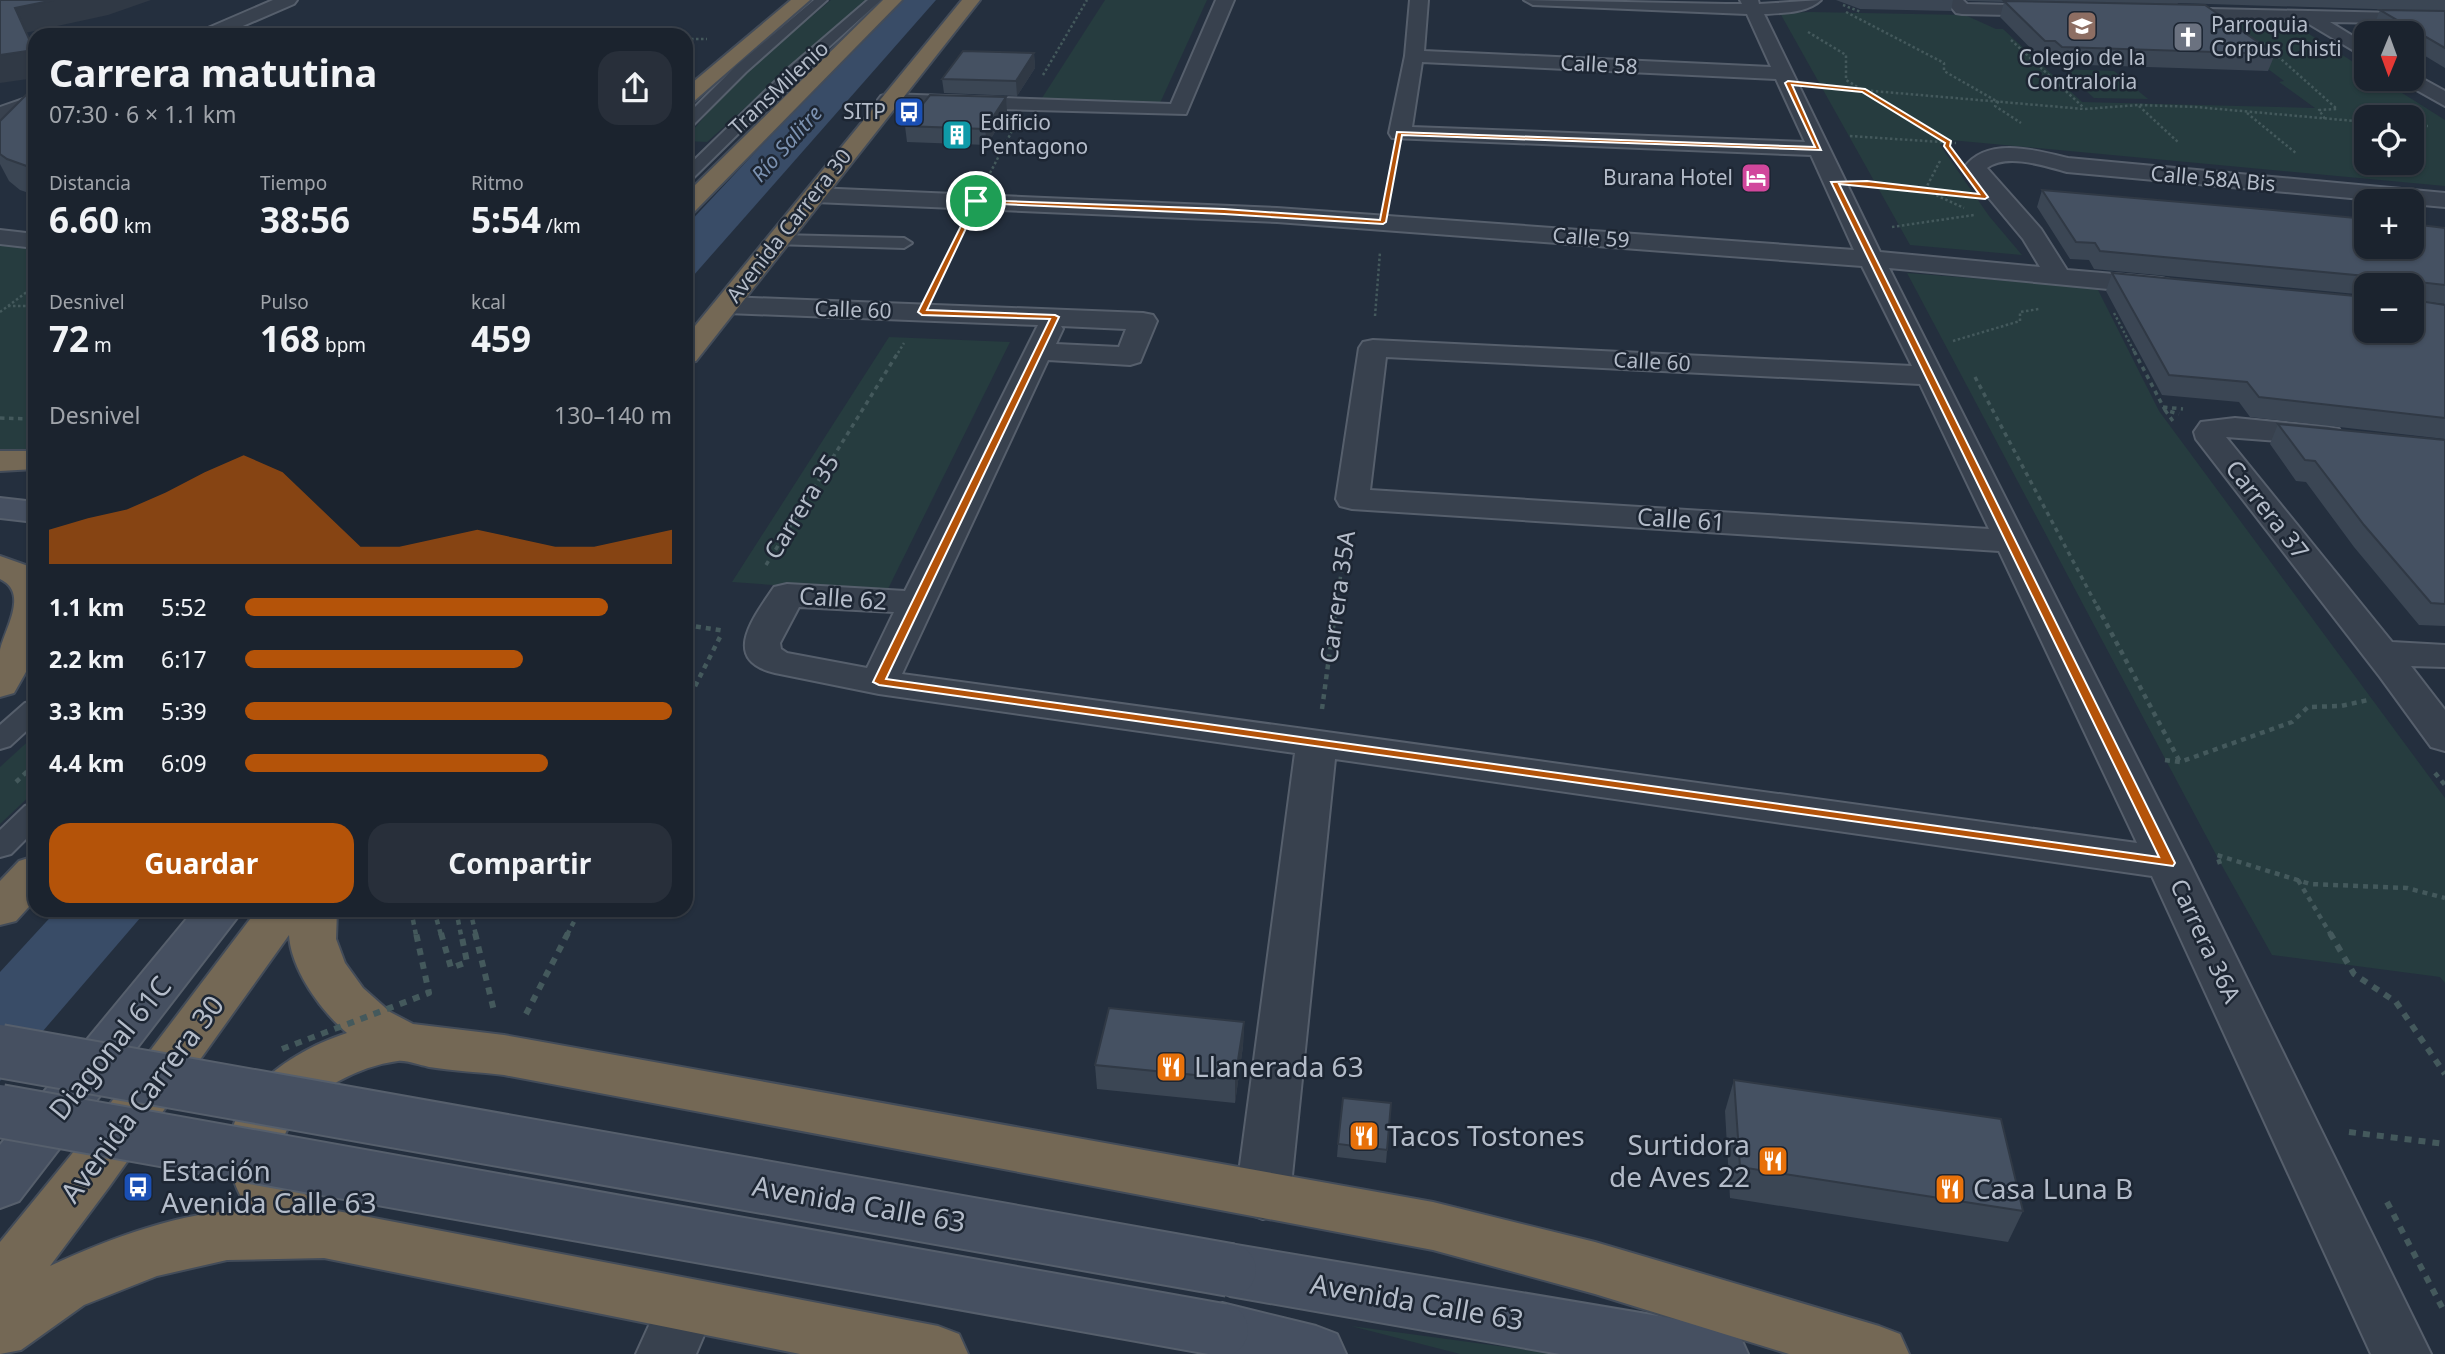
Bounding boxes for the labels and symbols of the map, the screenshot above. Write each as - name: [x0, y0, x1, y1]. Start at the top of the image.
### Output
- school or university icon: Colegio de la Contraloria: [2065, 9, 2099, 43]
- place label: Parroquia Corpus Chisti: [2211, 10, 2342, 62]
- church icon: Parroquia Corpus Chisti: [2171, 20, 2205, 54]
- north arrow: [2354, 21, 2424, 91]
- street label: TransMilenio: [723, 34, 834, 141]
- place label: Colegio de la Contraloria: [2018, 43, 2146, 95]
- street label: Calle 58: [1560, 48, 1638, 80]
- bus stop icon: SITP: [892, 95, 926, 129]
- place label: SITP: [843, 97, 886, 125]
- water label: Río Salitre: [745, 99, 828, 187]
- place label: Edificio Pentagono: [980, 108, 1088, 160]
- building icon: Edificio Pentagono: [940, 118, 974, 152]
- street label: Avenida Carrera 30: [719, 143, 857, 308]
- street label: Calle 58A Bis: [2149, 159, 2277, 197]
- hotel icon: Burana Hotel: [1739, 161, 1773, 195]
- place label: Burana Hotel: [1603, 163, 1733, 191]
- pin: [946, 171, 1006, 231]
- street label: Calle 59: [1552, 220, 1631, 254]
- street label: Calle 60: [814, 294, 892, 324]
- street label: Calle 60: [1613, 345, 1691, 377]
- street label: Carrera 35: [755, 447, 846, 565]
- street label: Carrera 37: [2219, 452, 2318, 566]
- street label: Calle 61: [1636, 499, 1726, 538]
- street label: Carrera 35A: [1311, 528, 1362, 665]
- street label: Calle 62: [798, 578, 888, 617]
- street label: Carrera 36A: [2163, 873, 2250, 1008]
- street label: Diagonal 61C: [39, 967, 179, 1127]
- street label: Avenida Carrera 30: [51, 987, 232, 1210]
- place label: Llanerada 63: [1194, 1047, 1364, 1085]
- restaurant icon: Llanerada 63: [1154, 1050, 1188, 1084]
- place label: Tacos Tostones: [1387, 1116, 1585, 1154]
- restaurant icon: Tacos Tostones: [1347, 1119, 1381, 1153]
- place label: Surtidora de Aves 22: [1609, 1125, 1750, 1195]
- restaurant icon: Surtidora de Aves 22: [1756, 1144, 1790, 1178]
- place label: Estación Avenida Calle 63: [161, 1151, 377, 1221]
- street label: Avenida Calle 63: [750, 1166, 969, 1240]
- place label: Casa Luna B: [1973, 1169, 2133, 1207]
- bus stop icon: Estación Avenida Calle 63: [121, 1170, 155, 1204]
- restaurant icon: Casa Luna B: [1933, 1172, 1967, 1206]
- street label: Avenida Calle 63: [1308, 1264, 1527, 1338]

